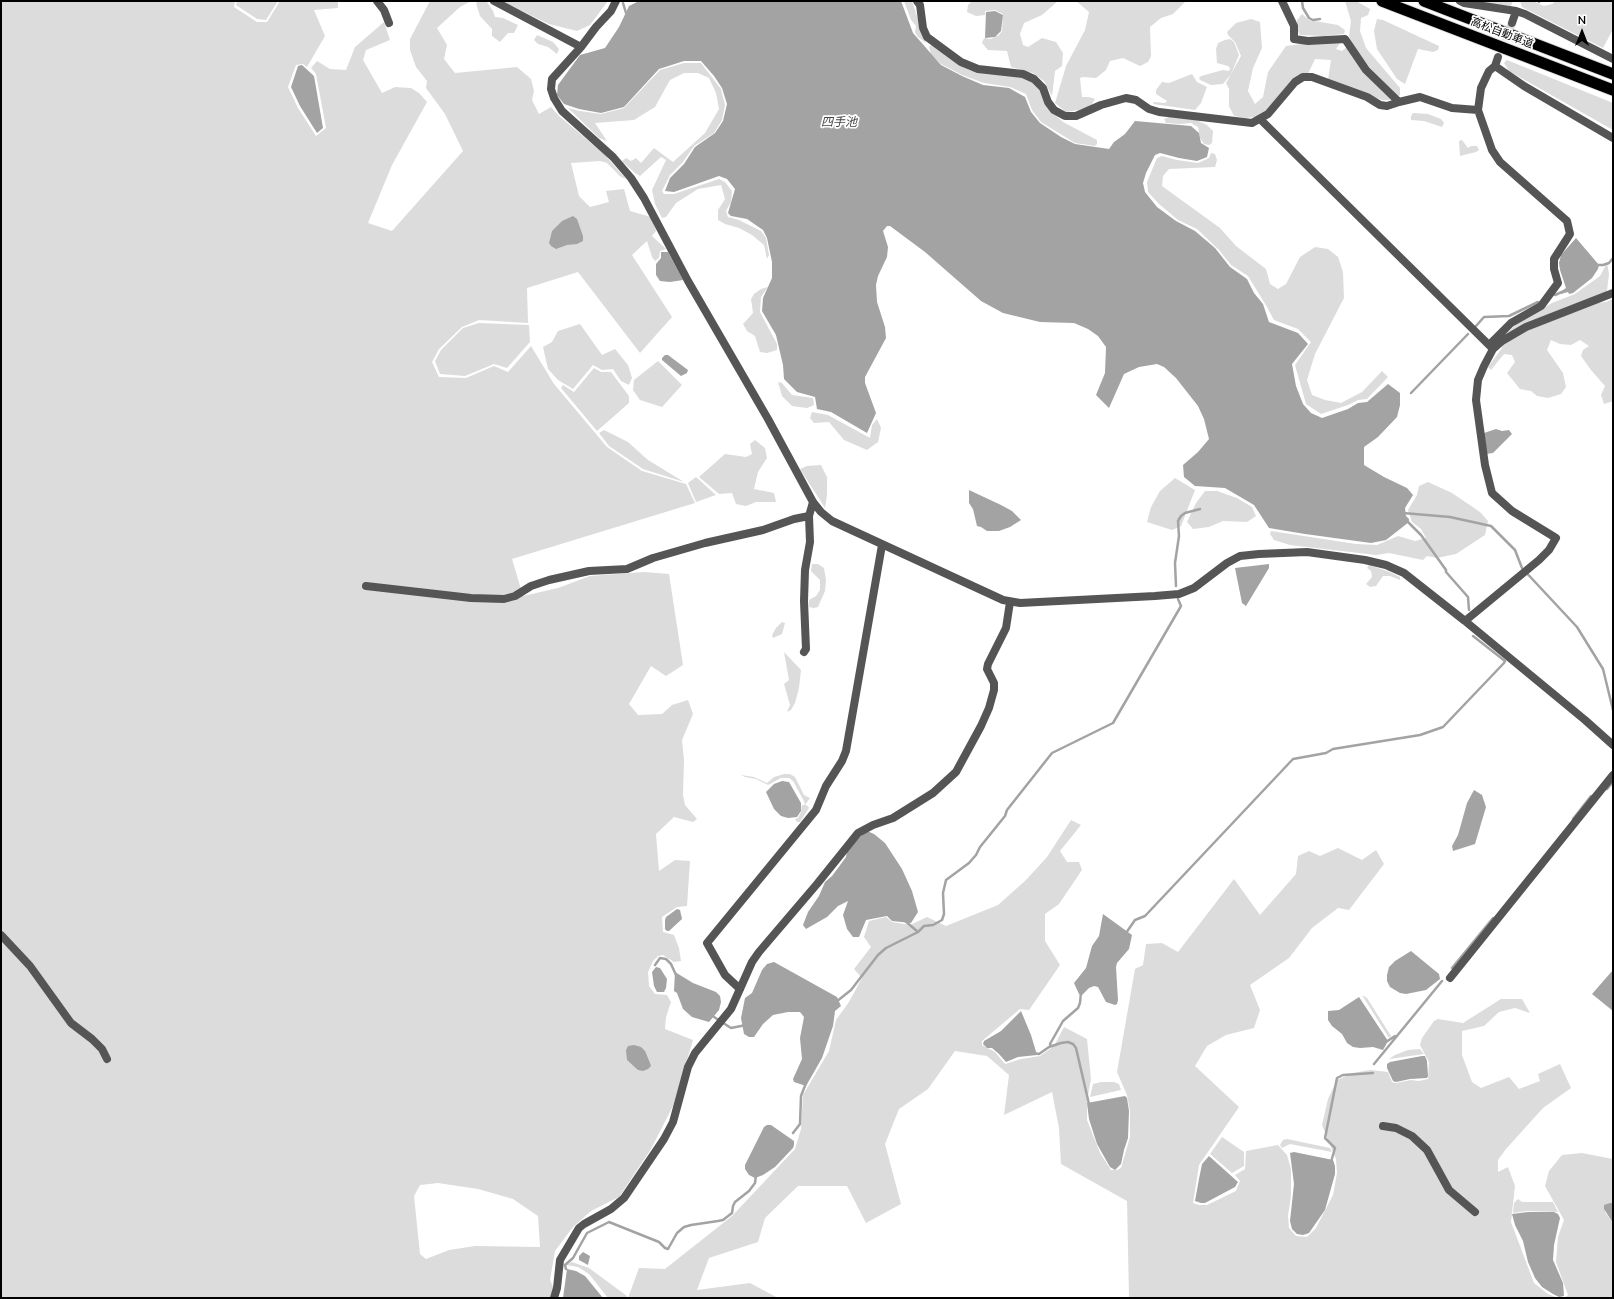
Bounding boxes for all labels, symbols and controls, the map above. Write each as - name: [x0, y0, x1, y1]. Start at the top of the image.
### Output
- north arrow: [1562, 12, 1602, 52]
- text: N: [1578, 13, 1586, 27]
- street label: 高松自動車道: [1469, 15, 1535, 51]
- water label: 四手池: [821, 115, 857, 129]

